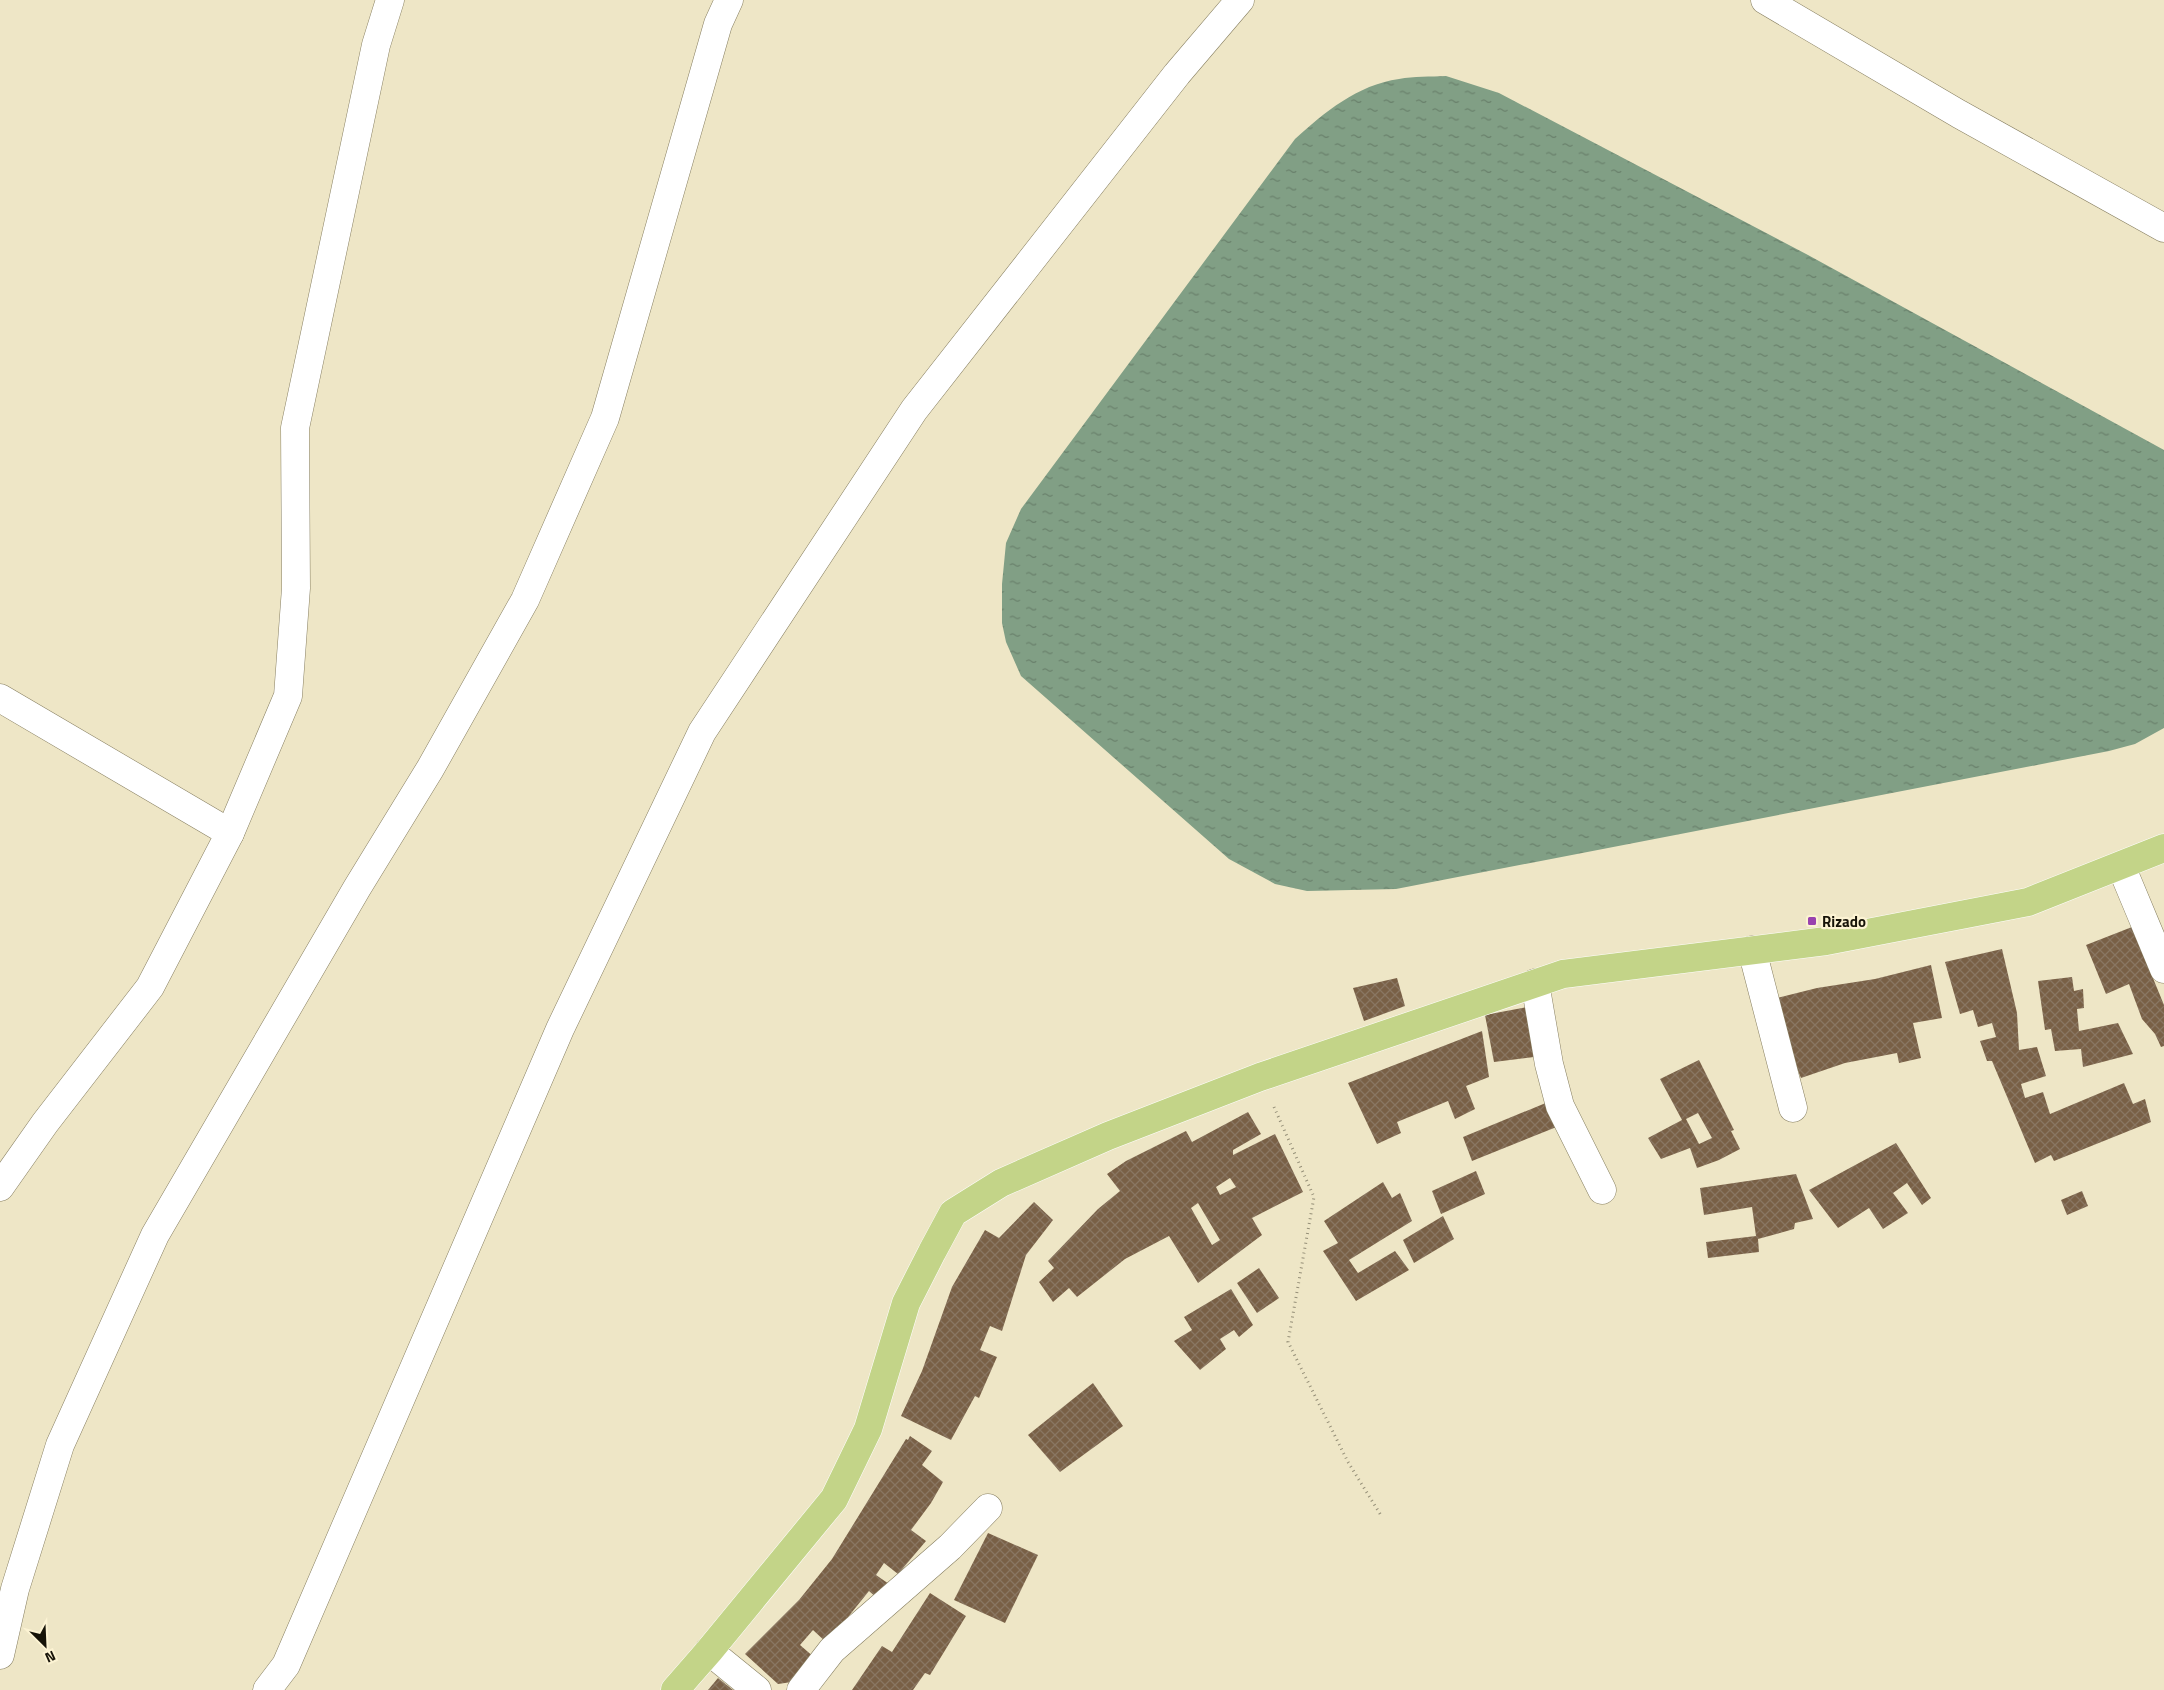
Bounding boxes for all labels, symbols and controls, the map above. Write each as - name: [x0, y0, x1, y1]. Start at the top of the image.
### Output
- place label: Rizado: [1822, 910, 1866, 933]
- marker: Rizado: [1806, 915, 1818, 927]
- north arrow: [20, 1620, 70, 1670]
- text: N: [42, 1646, 59, 1669]

